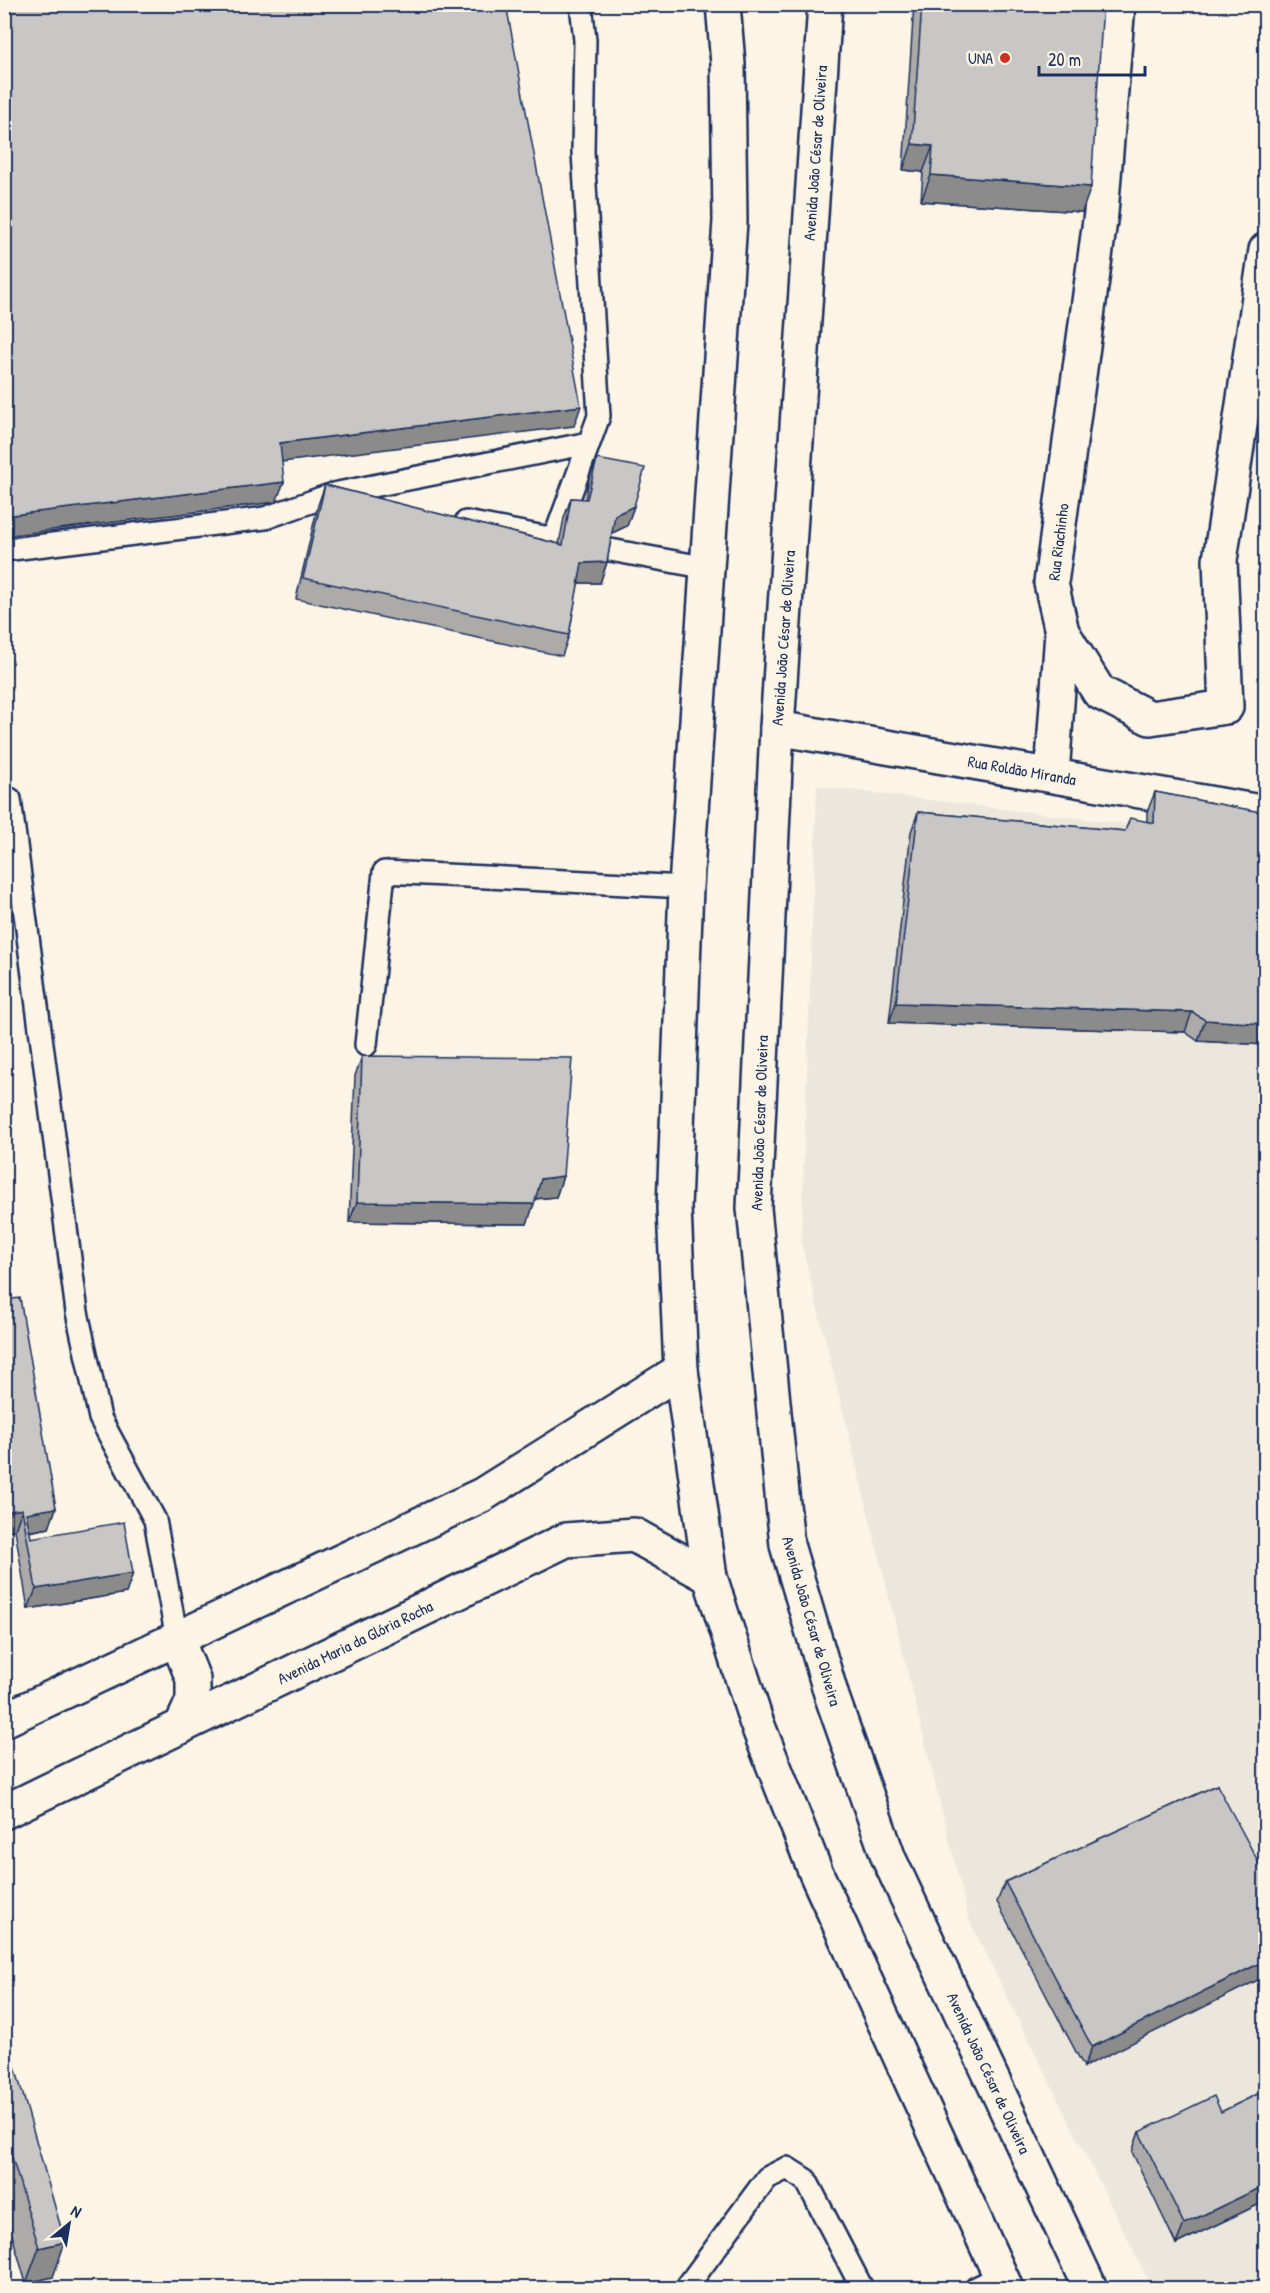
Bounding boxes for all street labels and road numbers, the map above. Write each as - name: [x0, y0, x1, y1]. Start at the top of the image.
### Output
- street label: Avenida João César de Oliveira: [798, 65, 832, 241]
- street label: Rua Riachinho: [1042, 502, 1074, 582]
- street label: Avenida João César de Oliveira: [766, 550, 800, 726]
- street label: Rua Roldão Miranda: [966, 750, 1078, 790]
- street label: Avenida João César de Oliveira: [745, 1035, 773, 1211]
- street label: Avenida João César de Oliveira: [777, 1534, 847, 1708]
- street label: Avenida Maria da Glória Rocha: [274, 1595, 436, 1689]
- street label: Avenida João César de Oliveira: [942, 1989, 1036, 2157]

